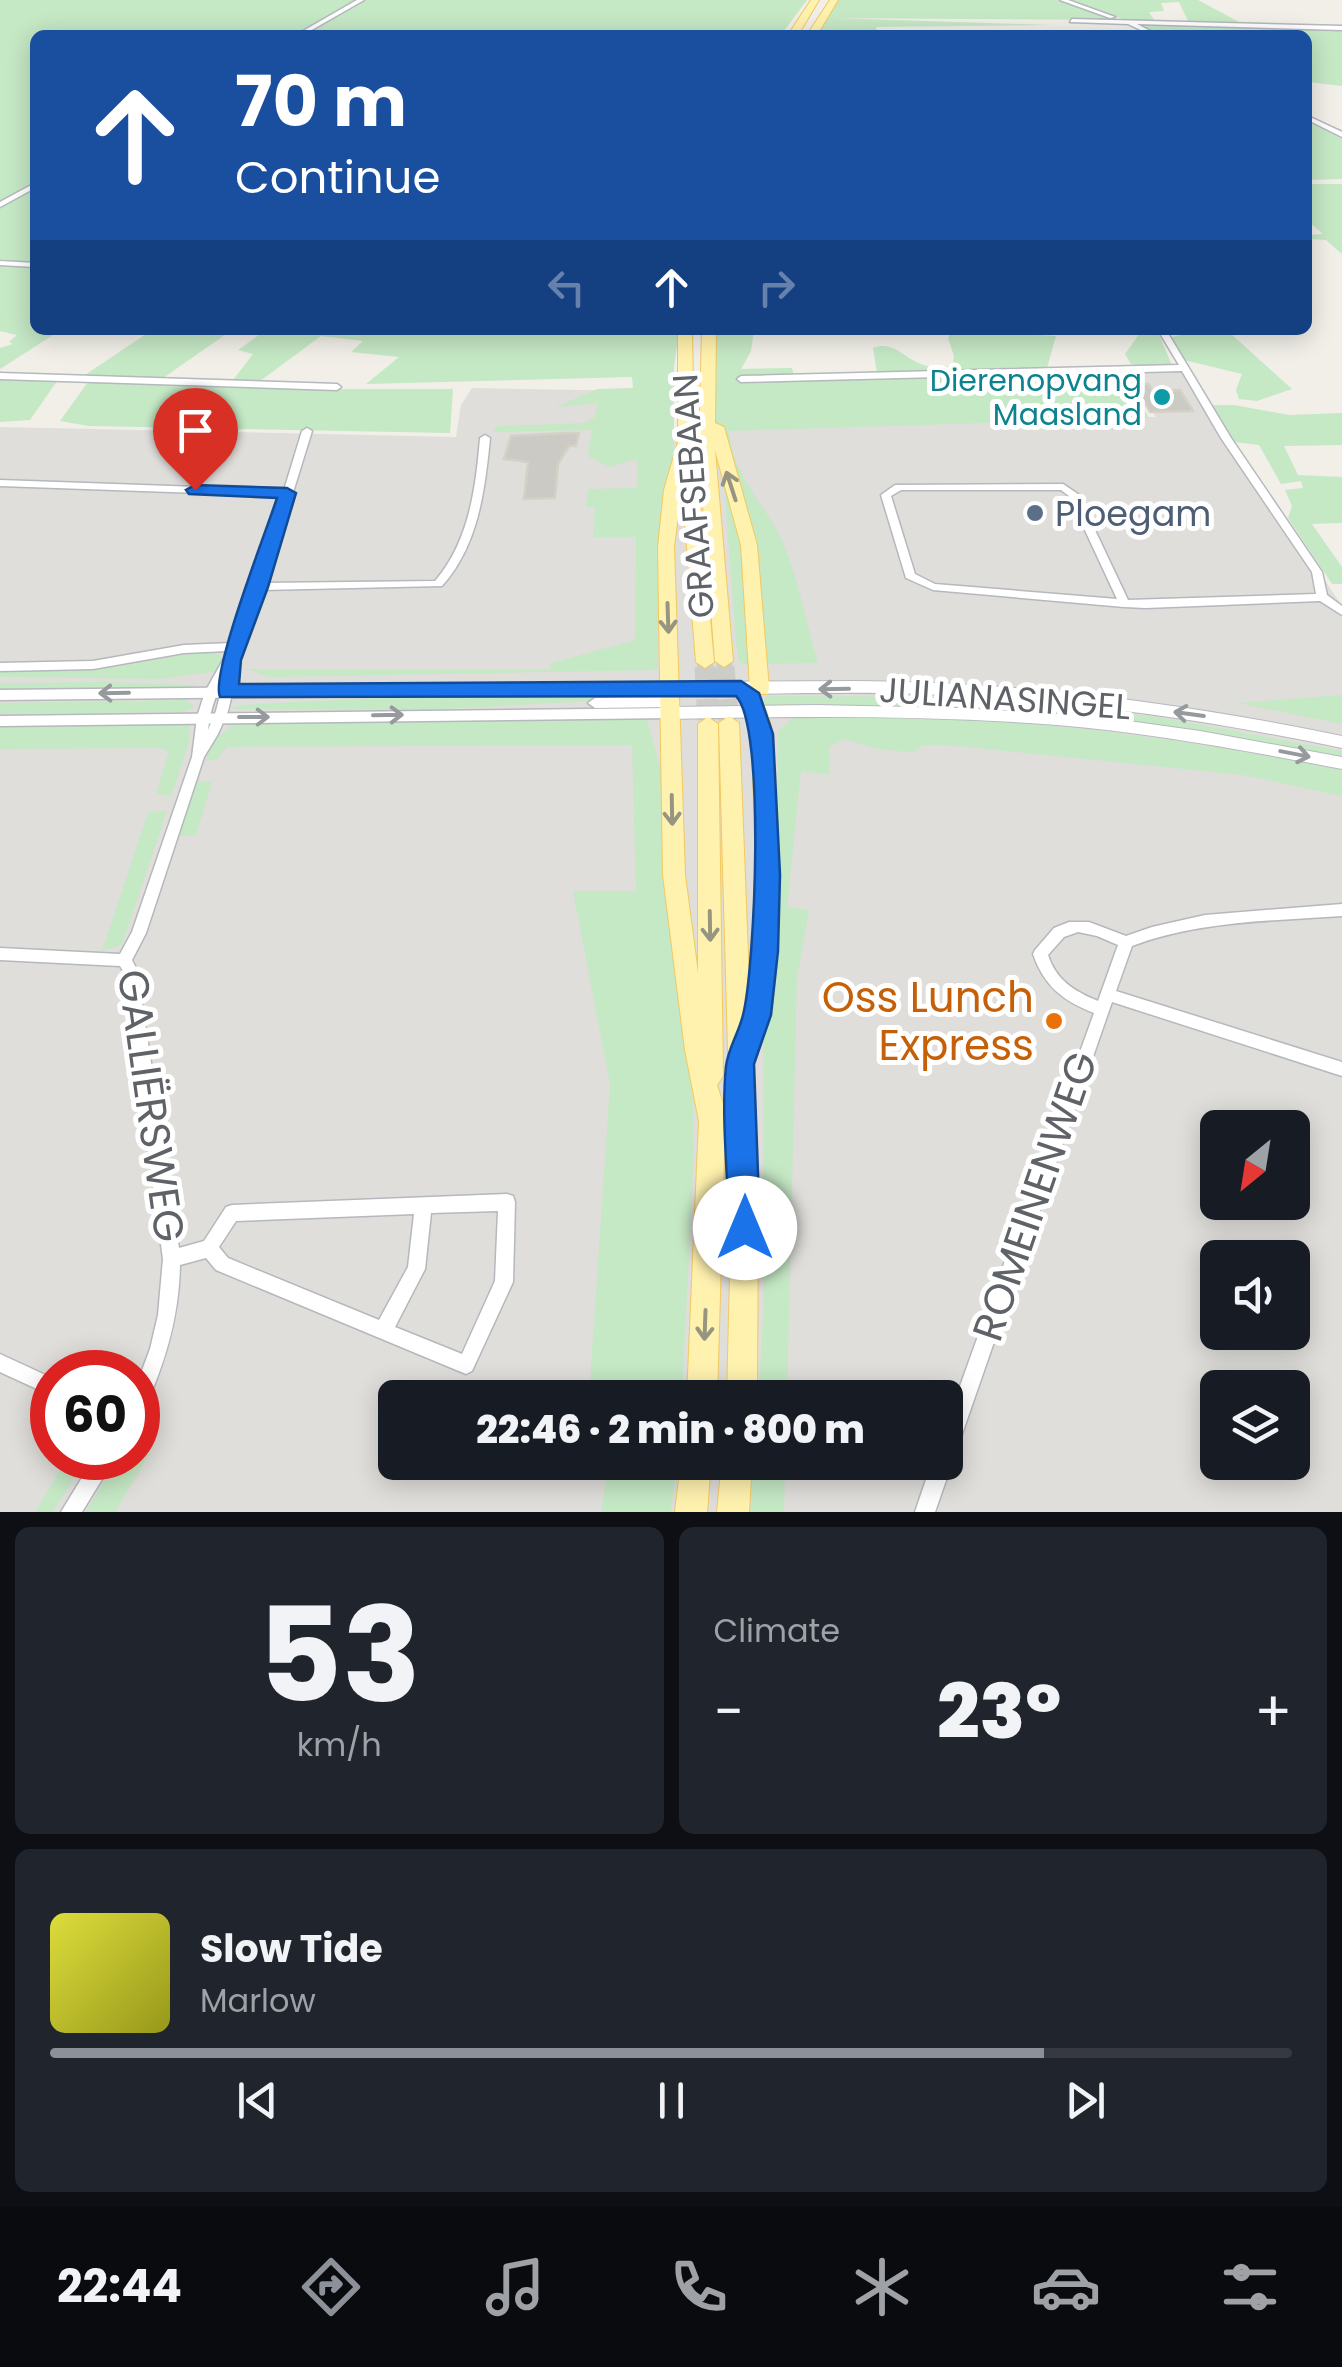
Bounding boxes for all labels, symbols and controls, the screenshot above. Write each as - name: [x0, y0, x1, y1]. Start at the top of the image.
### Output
- text: 70 m: [235, 52, 407, 151]
- icon: ahead: [70, 70, 200, 200]
- text: Continue: [235, 146, 440, 209]
- icon: left: [539, 260, 594, 315]
- icon: ahead: [644, 260, 699, 315]
- icon: right: [749, 260, 804, 315]
- place label: Dierenopvang Maasland: [930, 359, 1142, 436]
- street label: GRAAFSEBAAN: [660, 372, 726, 620]
- marker: Dierenopvang Maasland: [1151, 386, 1173, 408]
- pin: [153, 388, 238, 491]
- icon: arrive: [168, 403, 223, 458]
- one-way arrow: [721, 471, 739, 503]
- place label: Ploegam: [1055, 489, 1211, 538]
- marker: Ploegam: [1024, 502, 1046, 524]
- one-way arrow: [659, 601, 678, 633]
- street label: JULIANASINGEL: [878, 665, 1132, 731]
- one-way arrow: [818, 679, 850, 698]
- one-way arrow: [98, 684, 130, 702]
- one-way arrow: [1173, 705, 1206, 723]
- one-way arrow: [371, 706, 403, 725]
- one-way arrow: [238, 708, 270, 726]
- one-way arrow: [1279, 745, 1311, 764]
- one-way arrow: [662, 794, 682, 826]
- one-way arrow: [700, 910, 720, 942]
- street label: GALLIËRSWEG: [103, 966, 199, 1246]
- place label: Oss Lunch Express: [822, 968, 1034, 1075]
- marker: Oss Lunch Express: [1043, 1010, 1065, 1032]
- street label: ROMEINENWEG: [958, 1043, 1112, 1349]
- north arrow: [1200, 1110, 1310, 1220]
- map controls: [1200, 1110, 1310, 1480]
- position arrow: [693, 1176, 797, 1280]
- button: sound: [1200, 1240, 1310, 1350]
- one-way arrow: [695, 1309, 714, 1341]
- speed limit sign: 60: [30, 1350, 160, 1480]
- button: layers: [1200, 1370, 1310, 1480]
- text: 22:46 · 2 min · 800 m: [476, 1403, 865, 1456]
- text: 53: [258, 1564, 421, 1747]
- text: Climate: [714, 1608, 840, 1653]
- text: 23°: [937, 1659, 1061, 1764]
- text: −: [714, 1673, 744, 1750]
- text: +: [1254, 1673, 1292, 1750]
- text: km/h: [297, 1722, 382, 1767]
- text: Slow Tide: [200, 1922, 383, 1975]
- text: Marlow: [200, 1978, 316, 2023]
- icon: previous: [230, 2073, 285, 2128]
- icon: pause: [644, 2073, 699, 2128]
- icon: next: [1058, 2073, 1113, 2128]
- icon: directions: [296, 2252, 366, 2322]
- icon: music: [480, 2252, 550, 2322]
- icon: phone: [664, 2252, 734, 2322]
- icon: climate: [847, 2252, 917, 2322]
- icon: car: [1031, 2252, 1101, 2322]
- icon: filters: [1215, 2252, 1285, 2322]
- text: 22:44: [57, 2255, 182, 2318]

